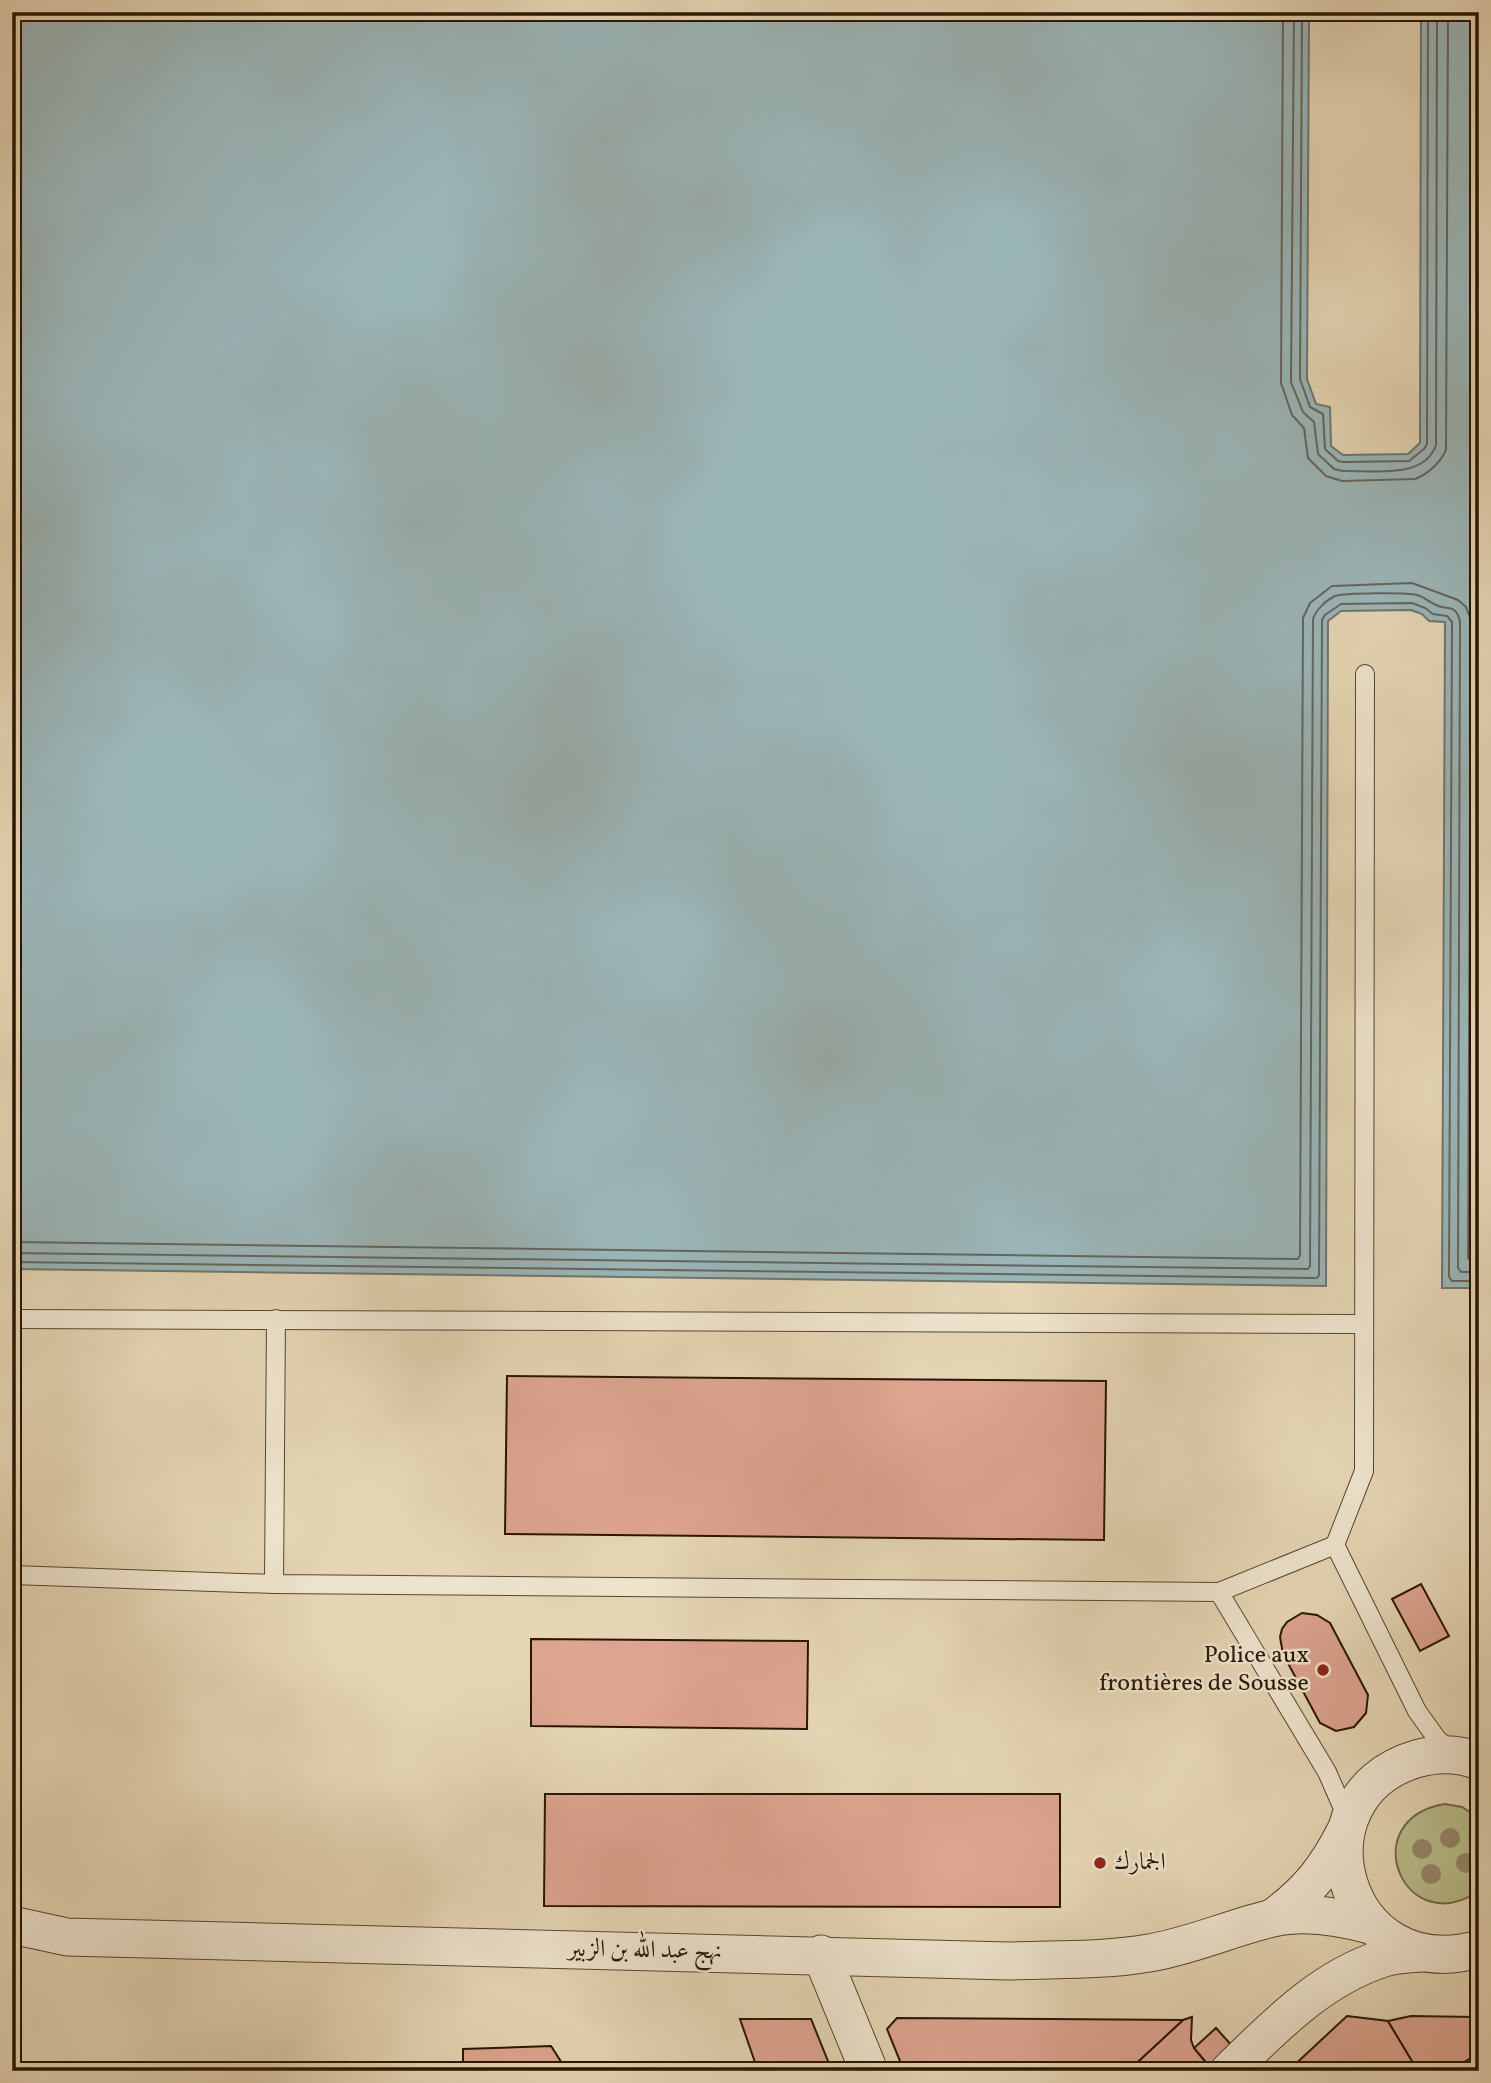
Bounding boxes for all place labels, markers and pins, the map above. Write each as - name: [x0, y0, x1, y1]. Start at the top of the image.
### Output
- place label: Police aux frontières de Sousse: [1099, 1639, 1309, 1701]
- marker: Police aux frontières de Sousse: [1315, 1662, 1331, 1678]
- place label: الجمارك: [1114, 1846, 1166, 1880]
- marker: الجمارك: [1092, 1855, 1108, 1871]

